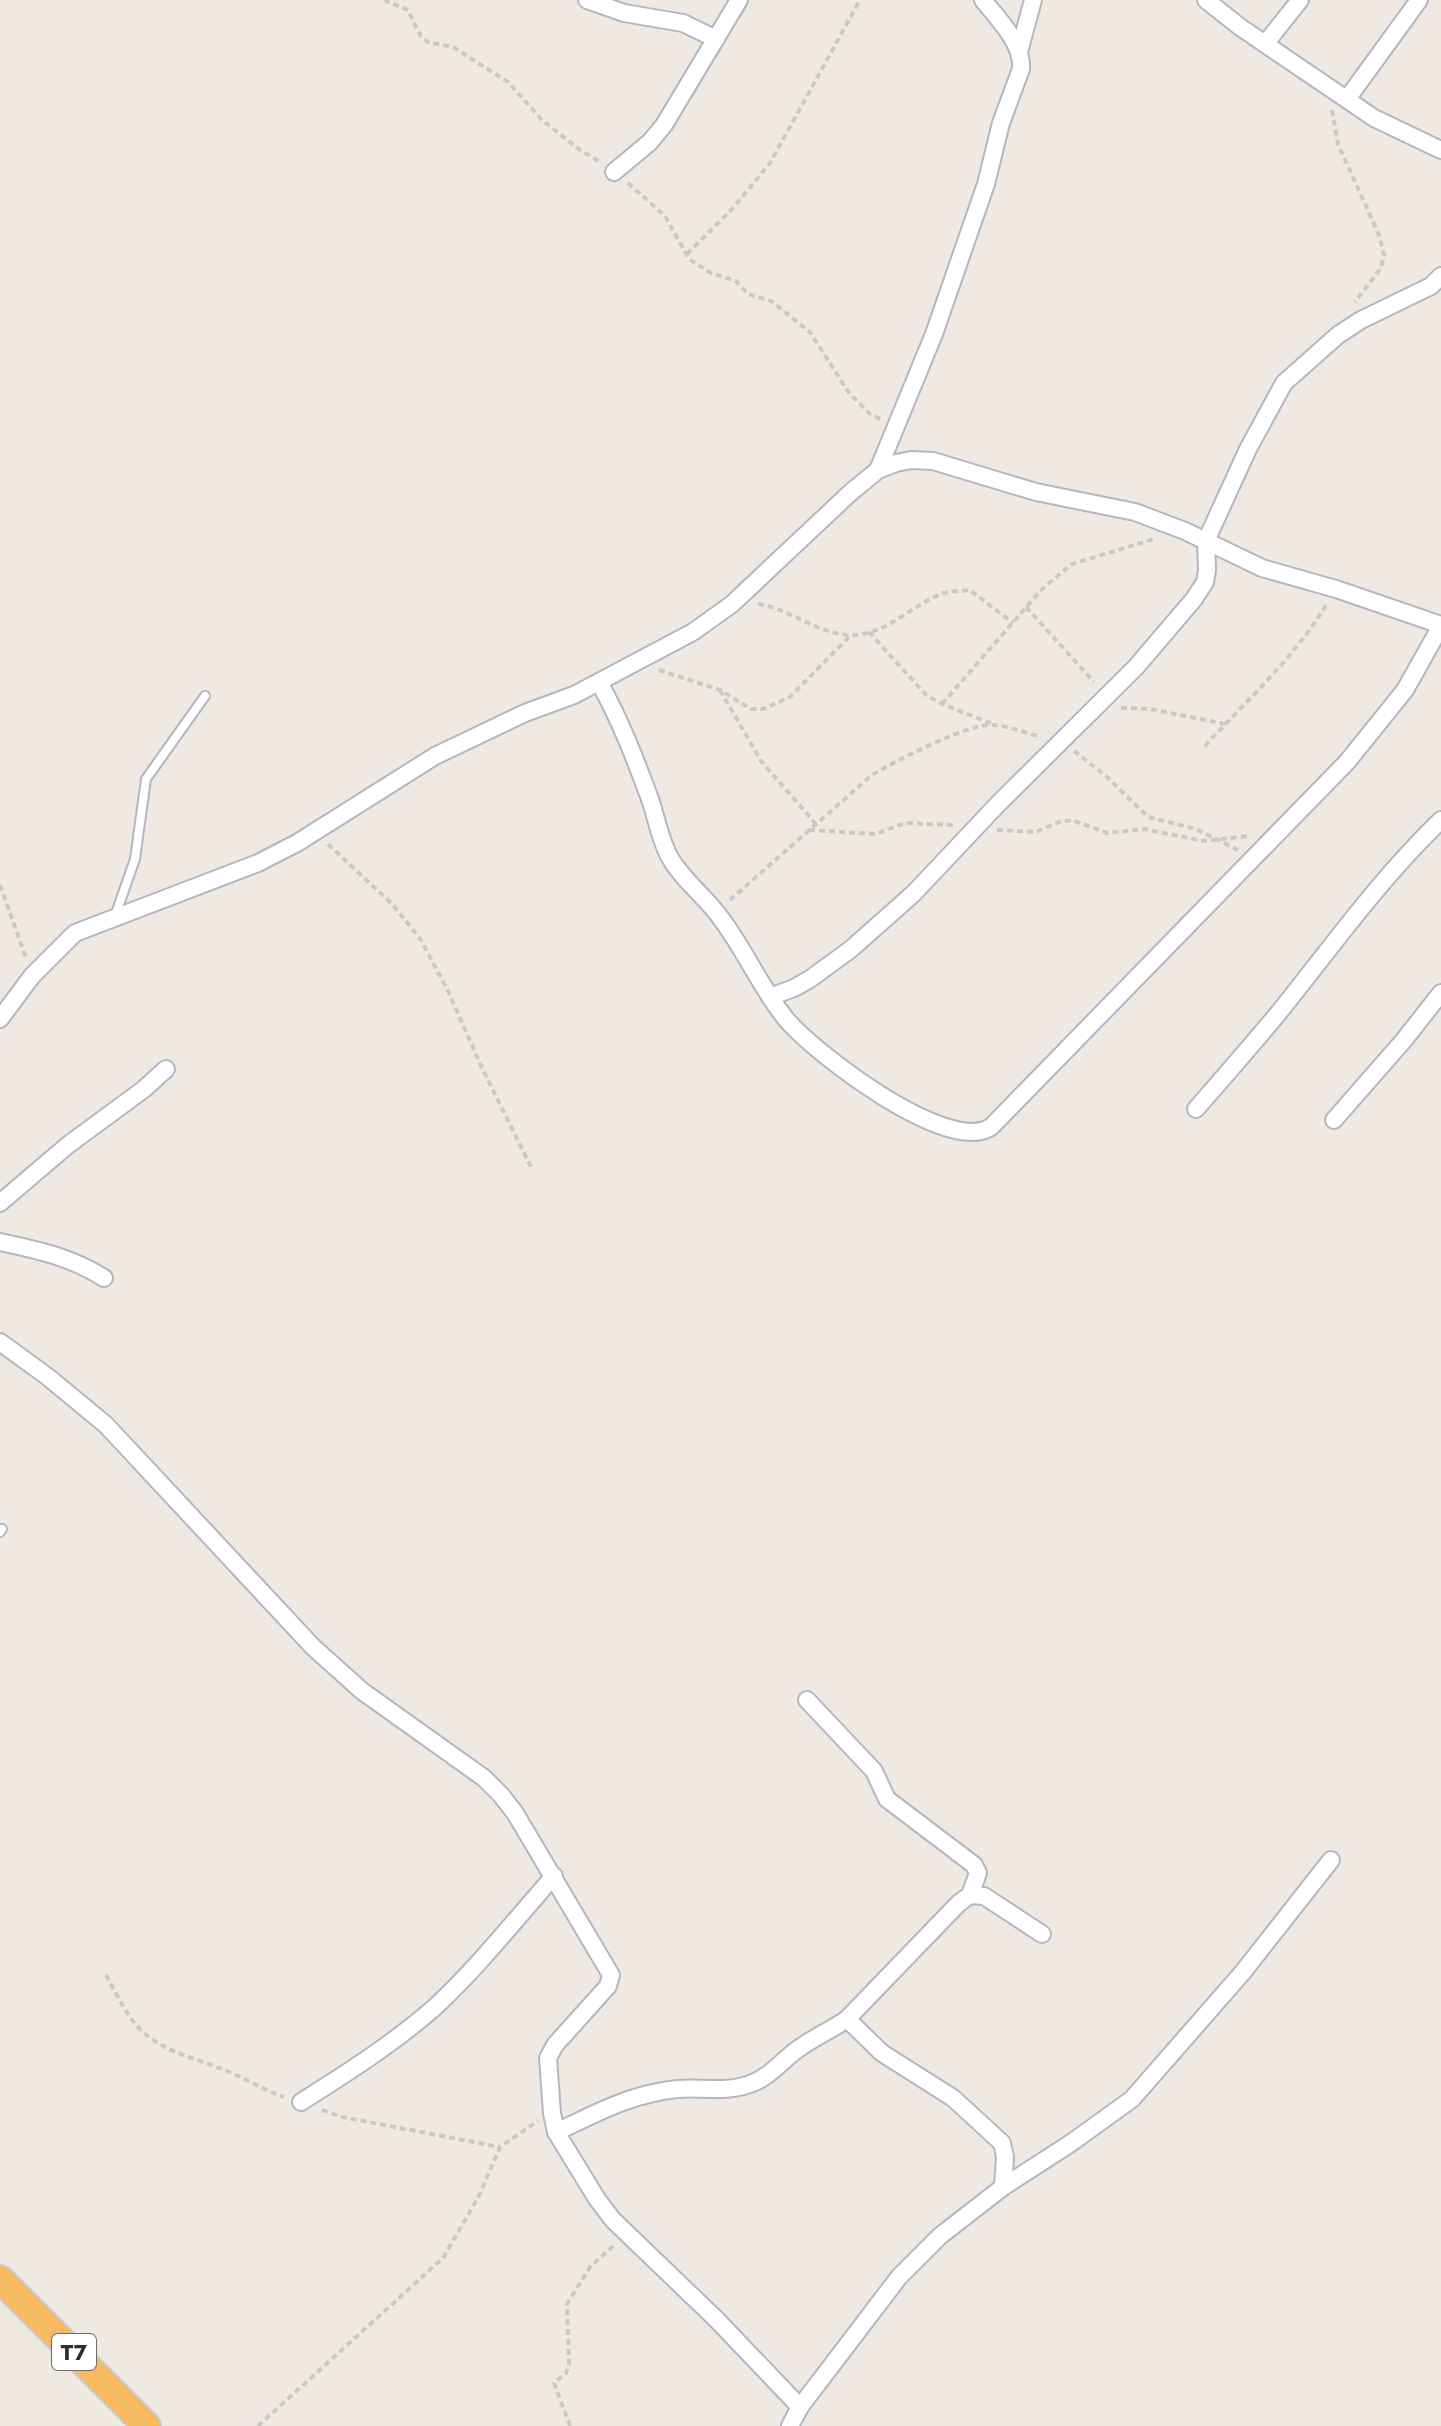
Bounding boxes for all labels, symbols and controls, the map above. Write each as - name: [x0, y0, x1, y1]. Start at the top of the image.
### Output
- road number: T7: [52, 2334, 96, 2370]

